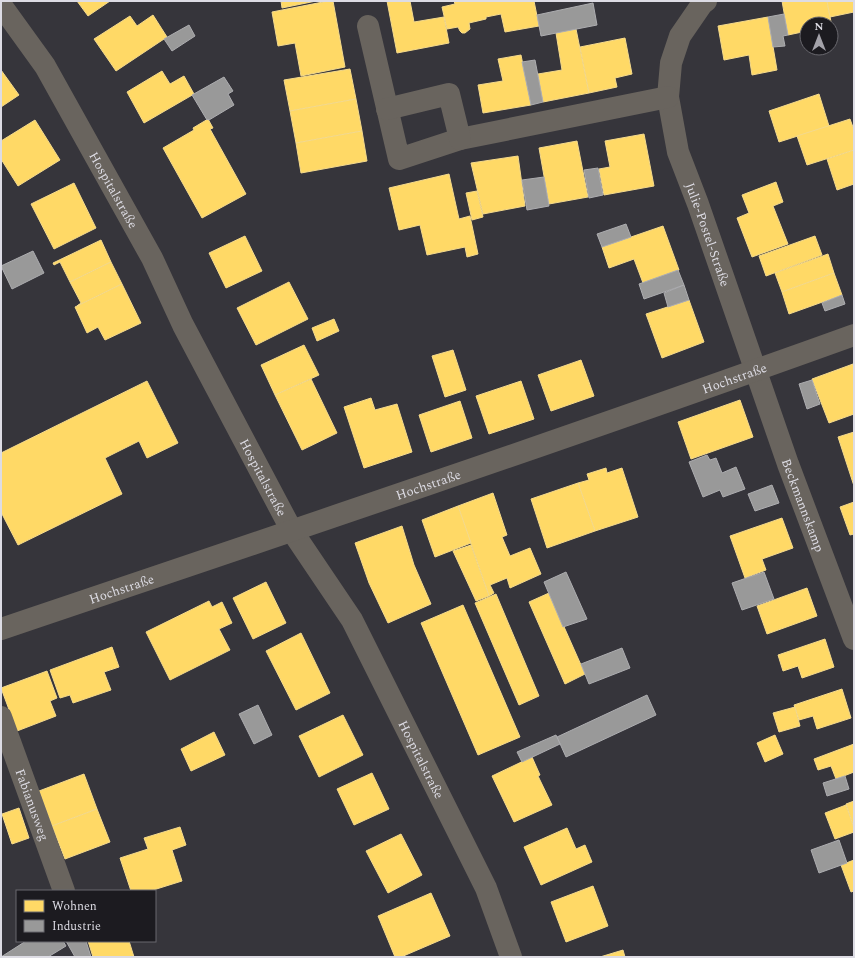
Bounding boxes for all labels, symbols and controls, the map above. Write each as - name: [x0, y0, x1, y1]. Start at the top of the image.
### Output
- north arrow: [799, 16, 839, 56]
- text: N: [815, 18, 824, 35]
- street label: Hospitalstraße: [84, 148, 143, 233]
- street label: Julie-Postel-Straße: [680, 180, 735, 289]
- street label: Hochstraße: [699, 358, 770, 399]
- street label: Hospitalstraße: [234, 435, 291, 520]
- street label: Beckmannskamp: [776, 456, 829, 555]
- street label: Hochstraße: [393, 465, 464, 506]
- street label: Hochstraße: [87, 569, 157, 610]
- street label: Hospitalstraße: [393, 717, 449, 802]
- street label: Fabianusweg: [9, 766, 54, 844]
- legend: [16, 890, 156, 942]
- text: Wohnen: [52, 897, 97, 916]
- text: Industrie: [52, 917, 101, 936]

